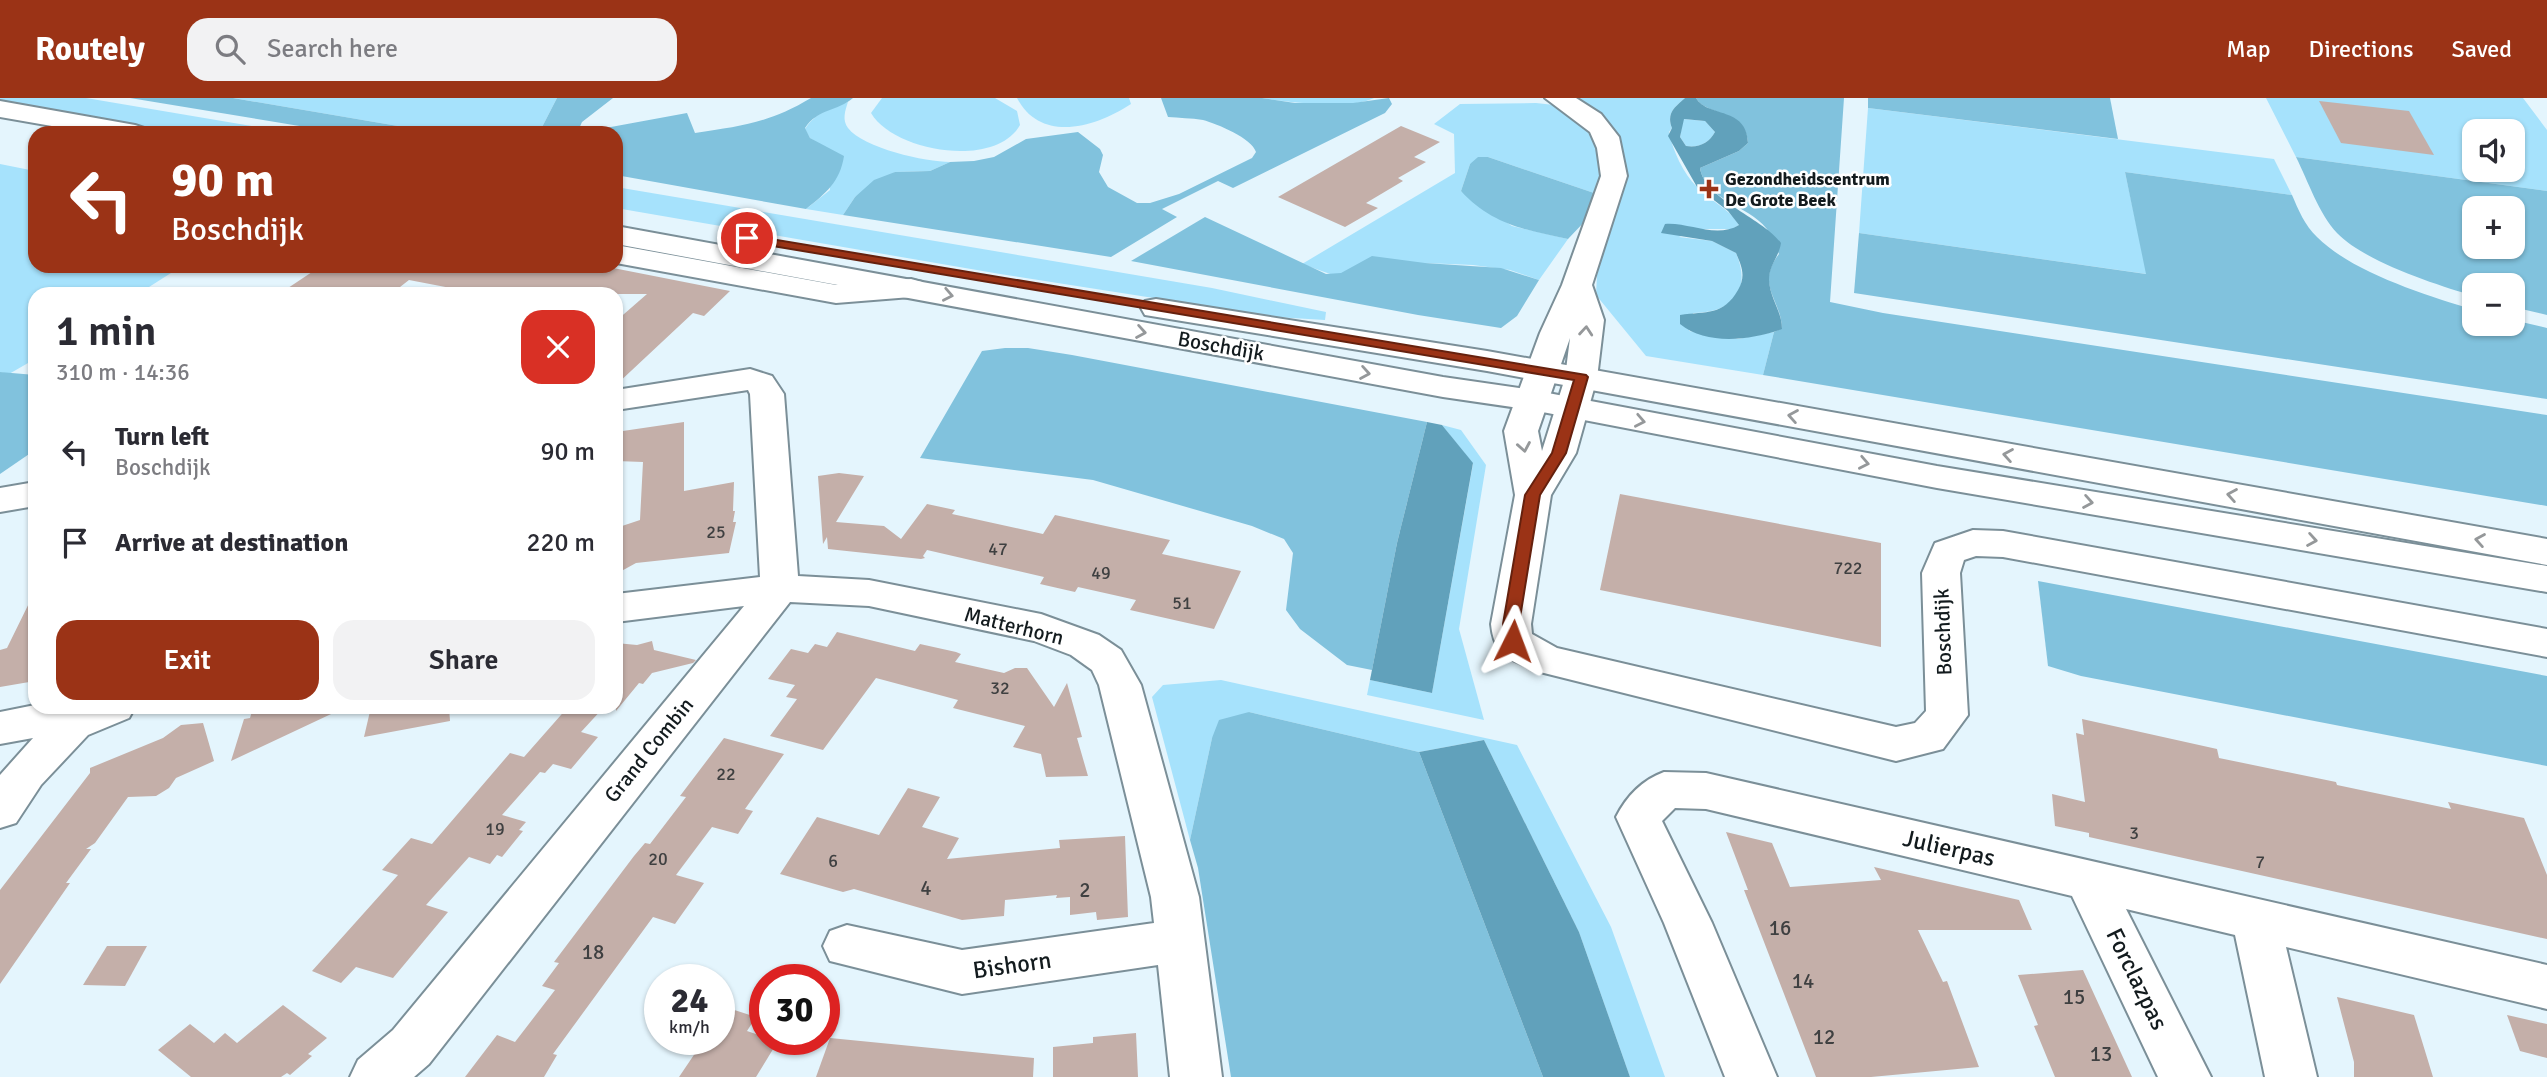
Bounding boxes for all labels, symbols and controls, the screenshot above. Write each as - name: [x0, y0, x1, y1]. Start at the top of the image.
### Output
- search box: [187, 18, 677, 81]
- text: Routely: [35, 29, 145, 70]
- icon: search: [211, 30, 249, 68]
- text: Search here: [267, 33, 398, 65]
- text: Map: [2226, 34, 2271, 64]
- text: Directions: [2309, 34, 2414, 64]
- text: Saved: [2452, 34, 2512, 64]
- map controls: [2462, 119, 2525, 336]
- button: sound: [2462, 119, 2525, 182]
- text: 90 m: [171, 150, 274, 210]
- icon: left: [56, 154, 147, 245]
- place label: Gezondheidscentrum De Grote Beek: [1725, 168, 1890, 211]
- marker: Gezondheidscentrum De Grote Beek: [1699, 179, 1719, 199]
- button: +: [2462, 196, 2525, 259]
- pin: [717, 208, 777, 268]
- text: Boschdijk: [171, 210, 304, 249]
- icon: arrive: [728, 219, 766, 257]
- button: −: [2462, 273, 2525, 336]
- one-way arrow: [942, 287, 954, 302]
- text: 1 min: [56, 306, 157, 357]
- button: close: [521, 310, 595, 384]
- one-way arrow: [1135, 323, 1147, 338]
- one-way arrow: [1578, 325, 1593, 336]
- street label: Boschdijk: [1176, 326, 1267, 366]
- text: 310 m · 14:36: [56, 358, 190, 387]
- one-way arrow: [1359, 364, 1371, 379]
- one-way arrow: [1787, 409, 1799, 424]
- one-way arrow: [1634, 412, 1646, 427]
- text: Turn left: [115, 421, 209, 453]
- icon: left: [56, 433, 94, 471]
- text: 90 m: [540, 436, 595, 468]
- one-way arrow: [1516, 441, 1531, 453]
- one-way arrow: [2002, 448, 2014, 463]
- text: Boschdijk: [115, 453, 211, 482]
- one-way arrow: [1858, 454, 1870, 469]
- one-way arrow: [2226, 488, 2238, 503]
- one-way arrow: [2082, 494, 2094, 509]
- house number: 25: [706, 521, 726, 543]
- icon: arrive: [56, 524, 94, 562]
- text: Arrive at destination: [115, 527, 348, 559]
- text: 220 m: [526, 527, 595, 559]
- one-way arrow: [2306, 532, 2318, 547]
- one-way arrow: [2474, 533, 2486, 548]
- house number: 47: [988, 538, 1008, 560]
- house number: 722: [1833, 557, 1863, 579]
- house number: 49: [1091, 562, 1111, 584]
- street label: Boschdijk: [1928, 587, 1958, 676]
- house number: 51: [1172, 592, 1192, 614]
- street label: Matterhorn: [962, 601, 1066, 651]
- position arrow: [1476, 604, 1550, 678]
- button: Exit: [56, 620, 319, 700]
- button: Share: [333, 620, 595, 700]
- house number: 32: [990, 677, 1010, 699]
- street label: Grand Combin: [599, 692, 699, 808]
- house number: 22: [716, 763, 736, 785]
- house number: 19: [485, 818, 505, 840]
- house number: 3: [2129, 822, 2139, 844]
- street label: Julierpas: [1900, 823, 1998, 873]
- house number: 20: [648, 848, 668, 870]
- house number: 6: [828, 850, 838, 872]
- house number: 7: [2255, 851, 2265, 873]
- house number: 4: [920, 875, 932, 901]
- house number: 2: [1079, 877, 1091, 903]
- house number: 16: [1769, 915, 1791, 941]
- street label: Forclazpas: [2100, 923, 2174, 1035]
- house number: 18: [582, 939, 604, 965]
- street label: Bishorn: [971, 945, 1053, 985]
- speed limit sign: 30: [749, 964, 840, 1055]
- house number: 14: [1792, 968, 1814, 994]
- text: 24: [671, 979, 708, 1022]
- house number: 15: [2063, 984, 2085, 1010]
- text: km/h: [669, 1016, 710, 1038]
- house number: 12: [1813, 1024, 1835, 1050]
- house number: 13: [2090, 1041, 2112, 1067]

